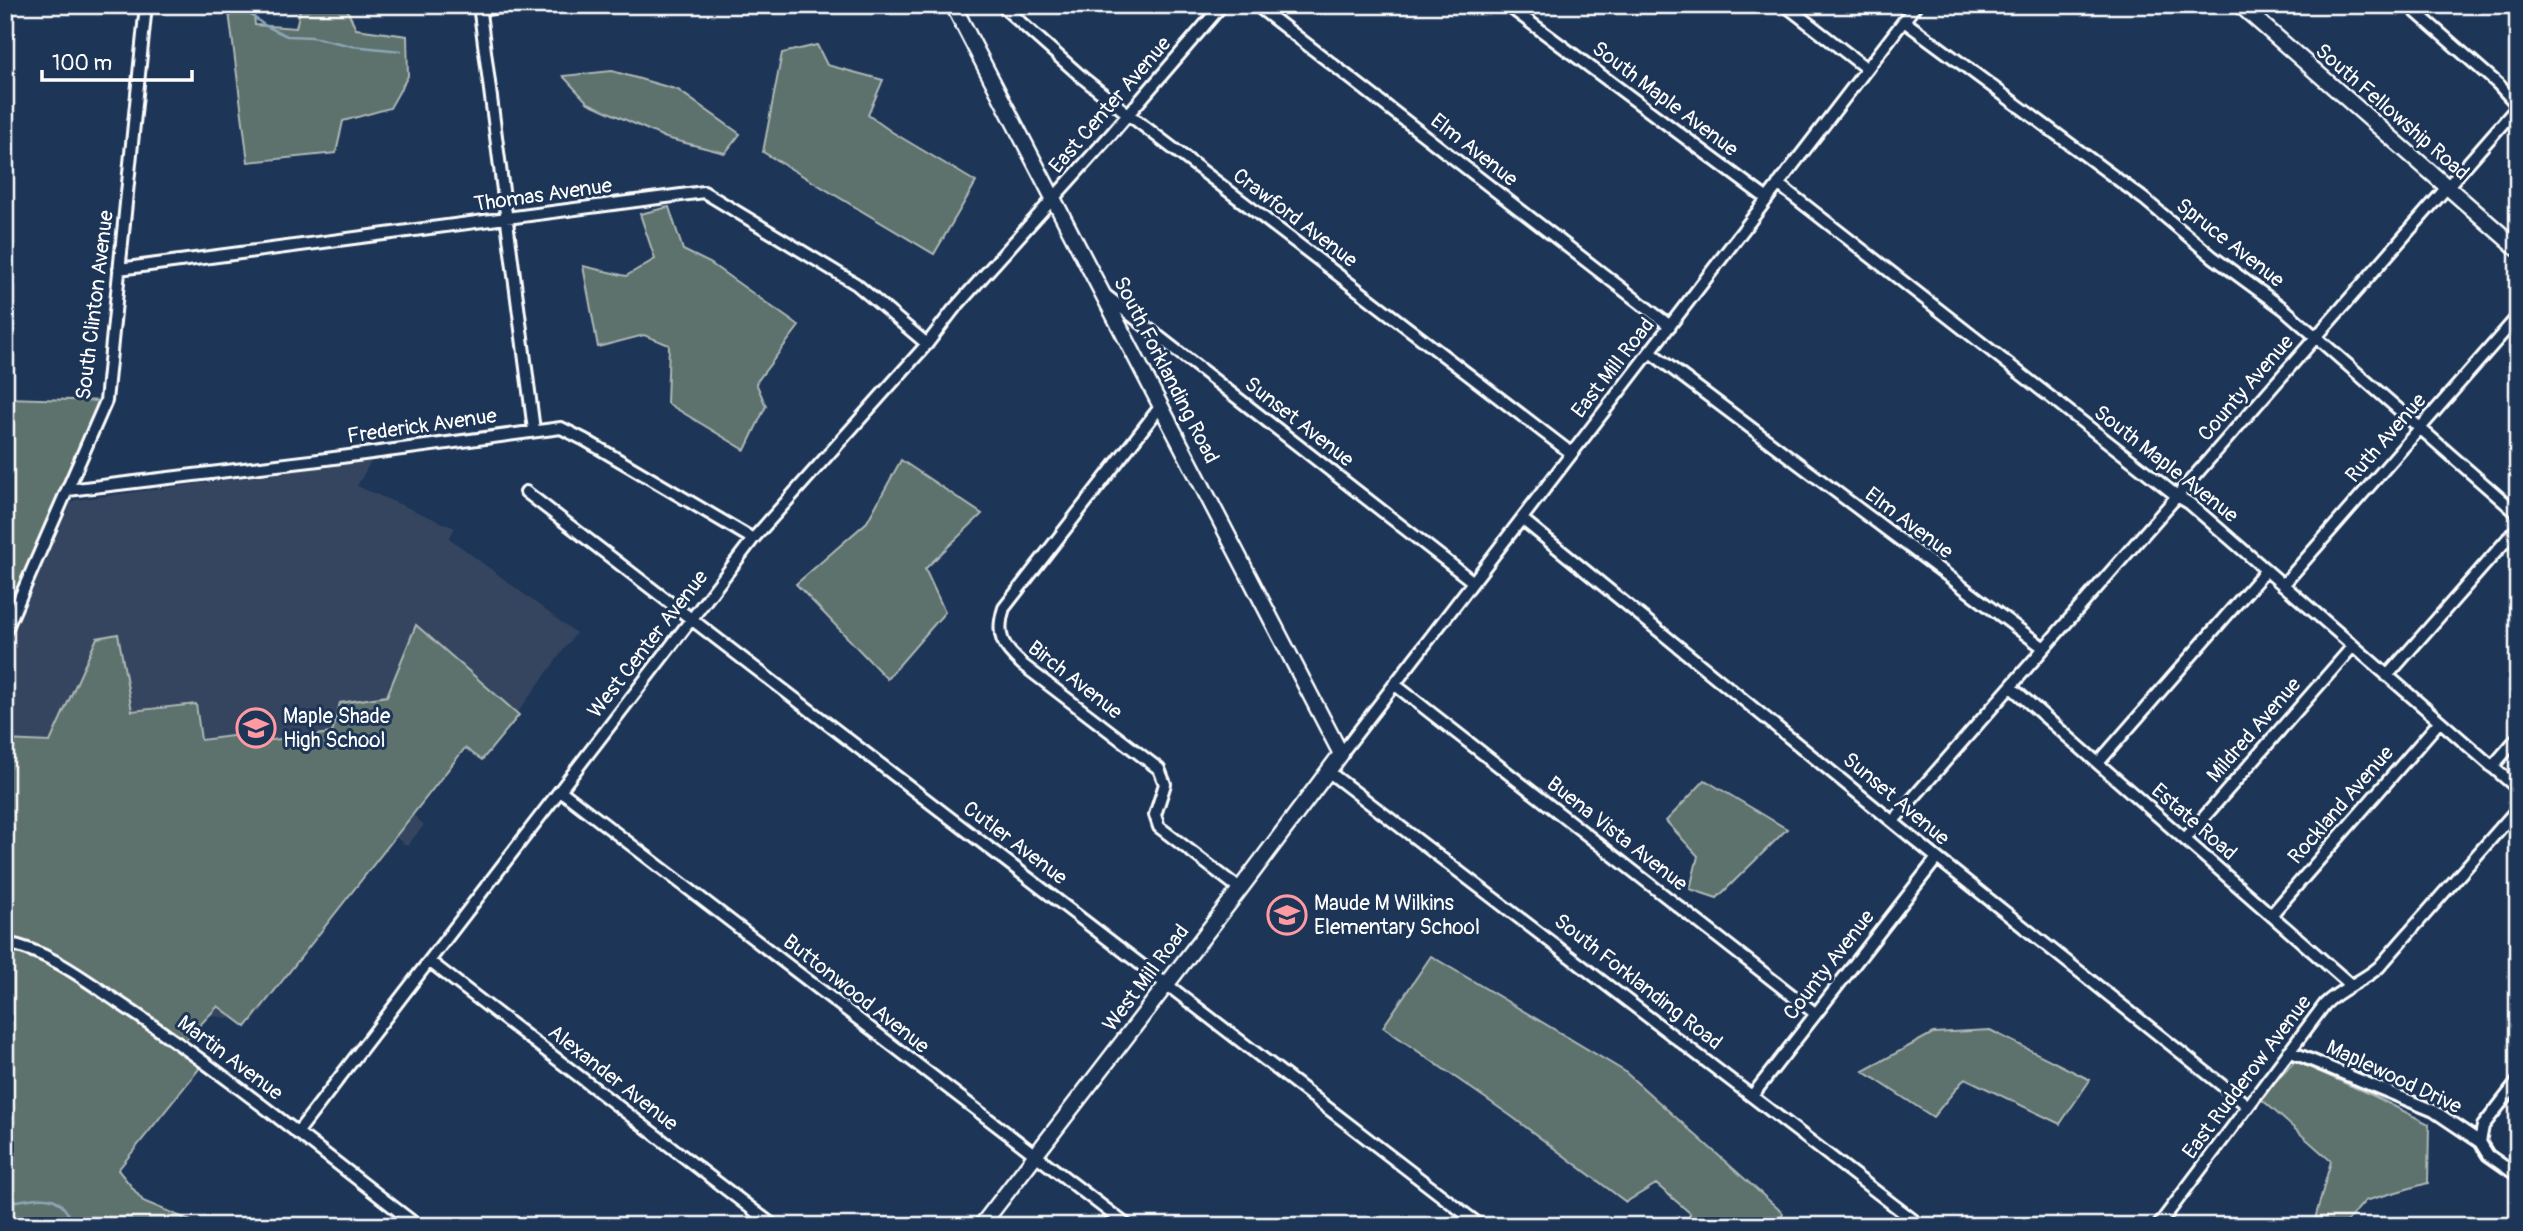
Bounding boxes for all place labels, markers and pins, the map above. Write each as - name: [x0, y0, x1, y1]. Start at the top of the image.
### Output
- place label: Maple Shade High School: [283, 703, 391, 754]
- school or university icon: Maple Shade High School: [235, 707, 277, 749]
- place label: Maude M Wilkins Elementary School: [1314, 890, 1480, 941]
- school or university icon: Maude M Wilkins Elementary School: [1266, 894, 1308, 936]

